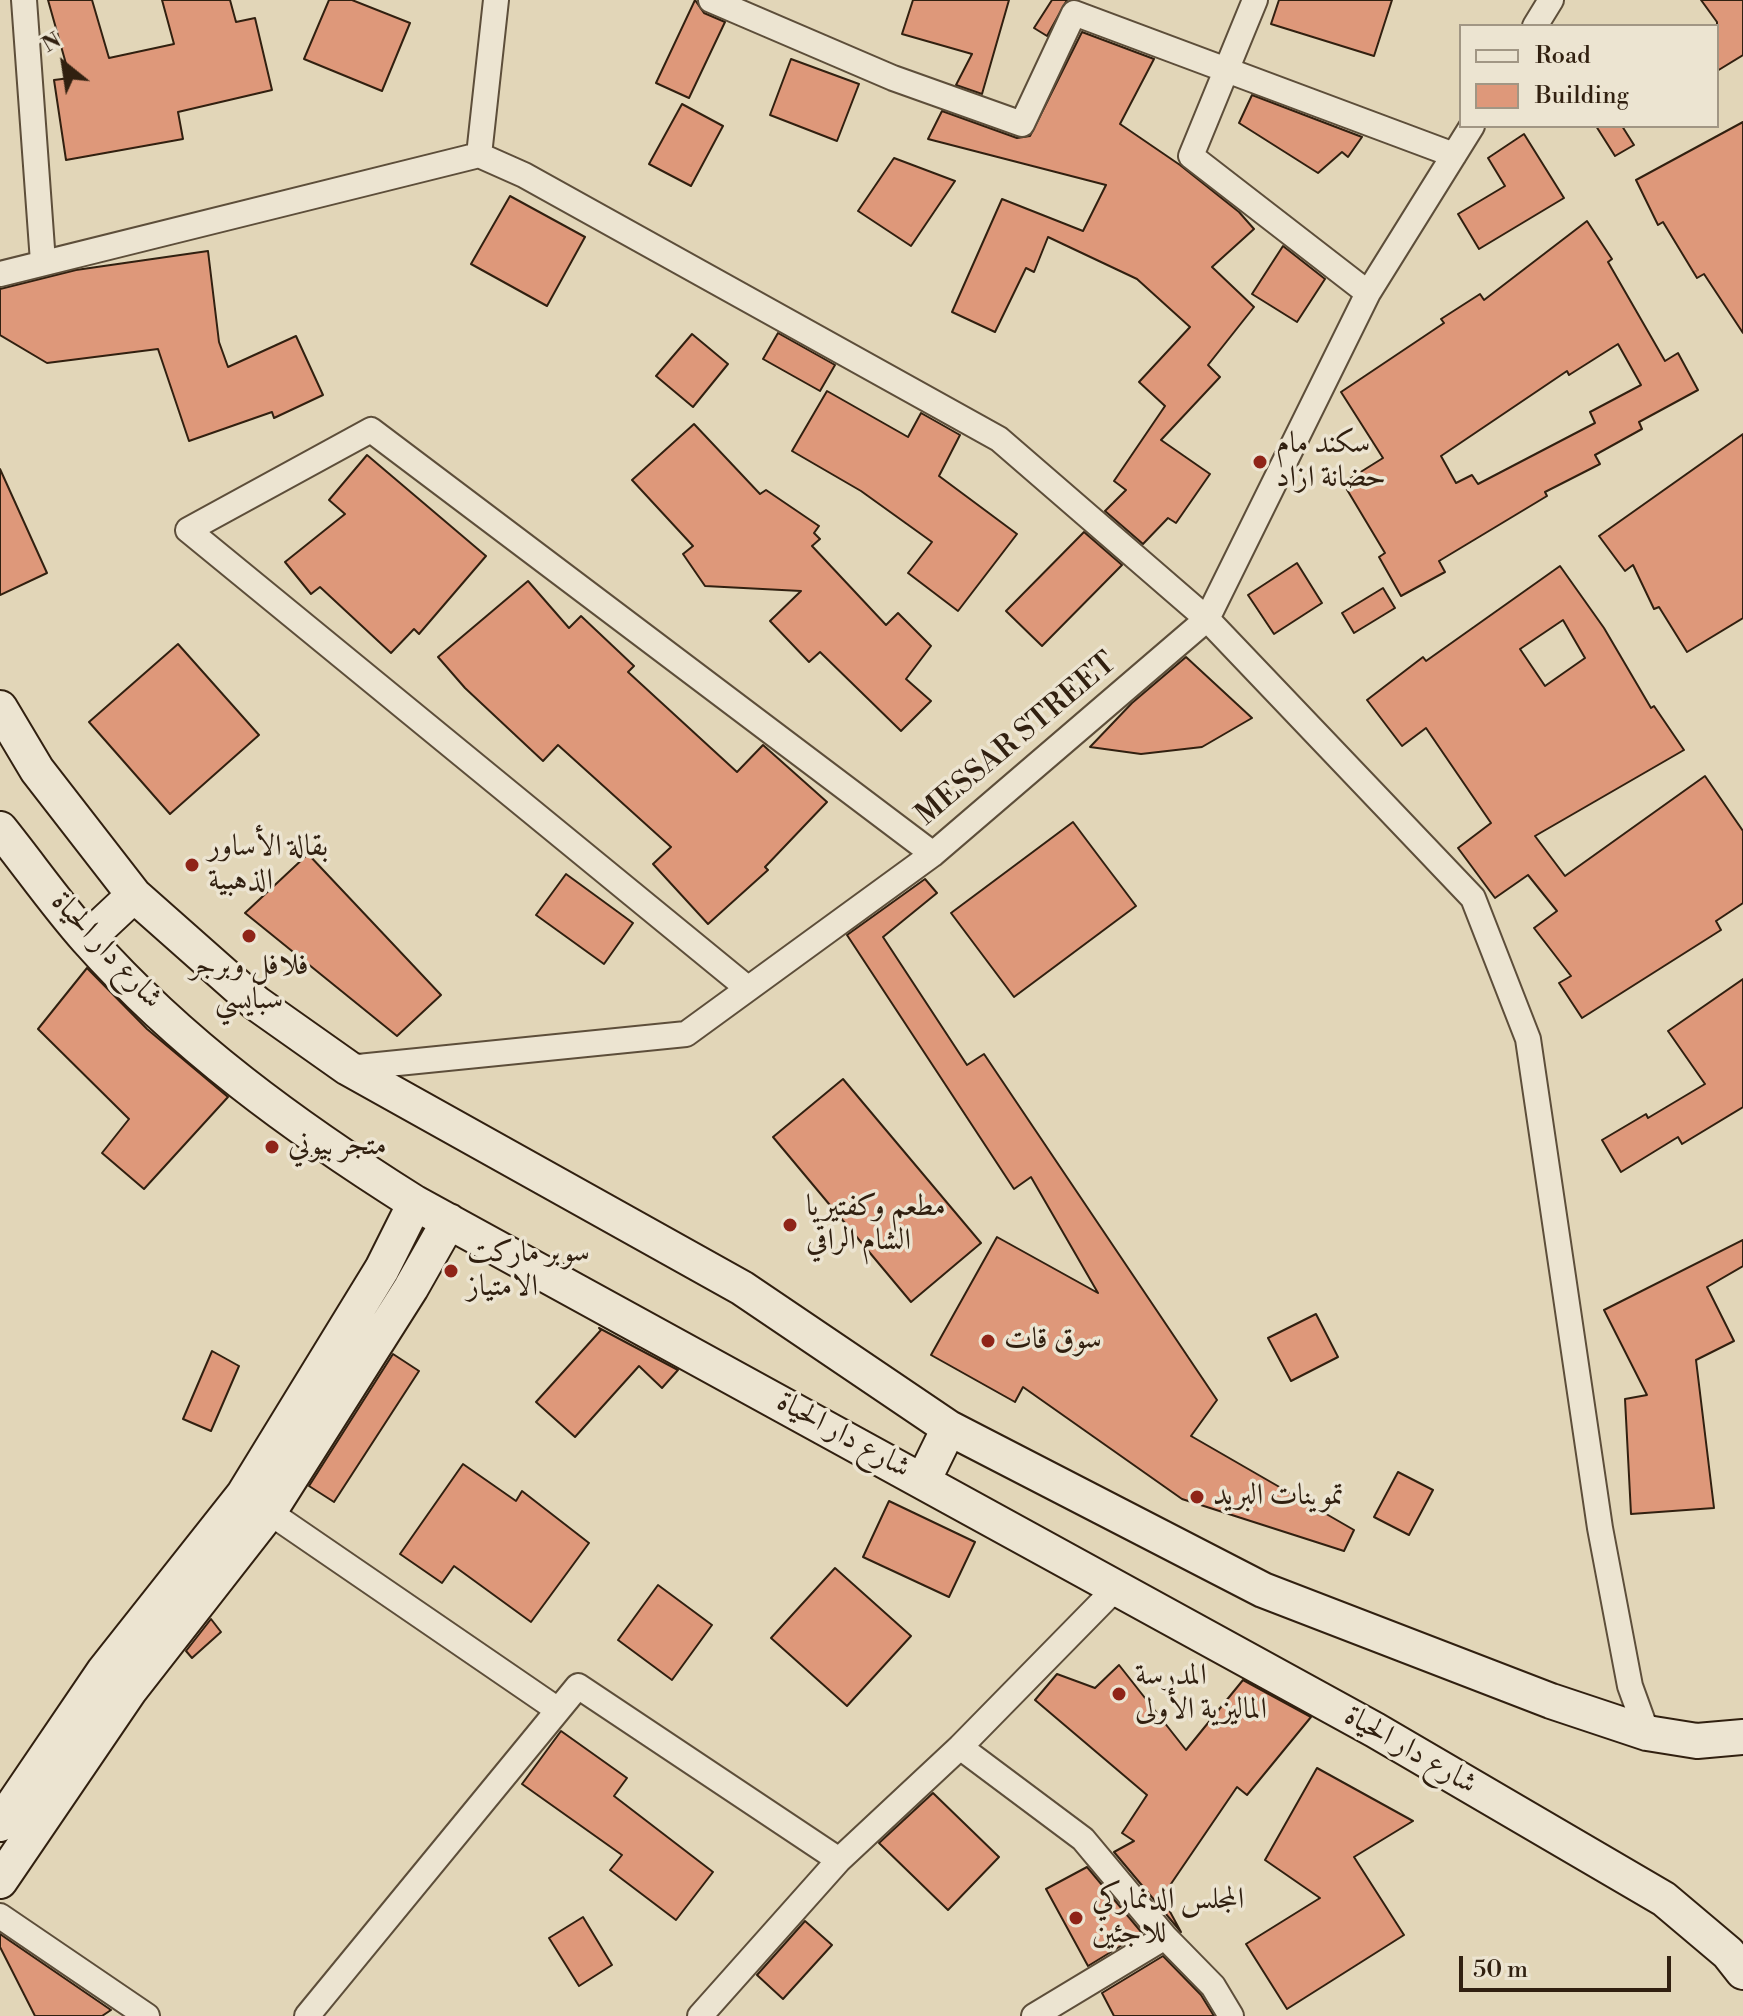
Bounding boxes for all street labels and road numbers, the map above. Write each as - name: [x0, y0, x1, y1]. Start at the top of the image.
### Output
- street label: MESSAR STREET: [910, 646, 1124, 834]
- street label: شارع دار الحياة: [43, 885, 169, 1017]
- street label: شارع دار الحياة: [770, 1385, 916, 1487]
- street label: شارع دار الحياة: [1337, 1699, 1483, 1803]

